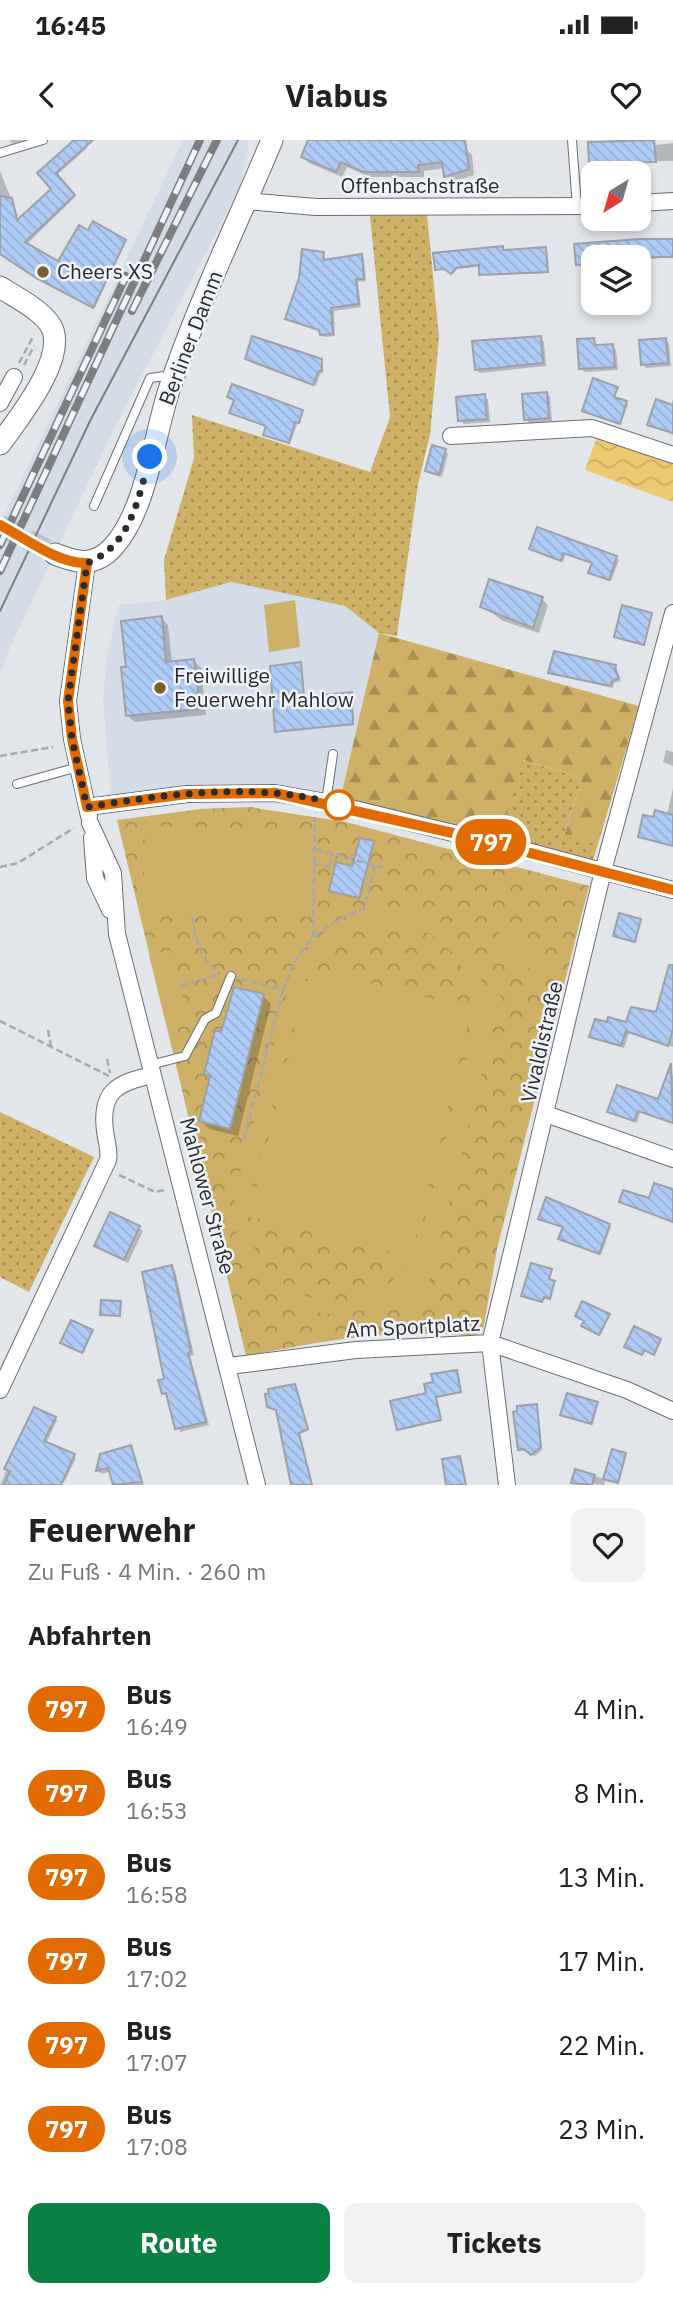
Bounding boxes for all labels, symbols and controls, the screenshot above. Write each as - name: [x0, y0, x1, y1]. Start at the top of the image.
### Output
- text: 16:45: [35, 8, 106, 42]
- text: Viabus: [285, 74, 388, 116]
- icon: back: [28, 76, 66, 114]
- icon: heart: [607, 76, 645, 114]
- north arrow: [581, 161, 651, 231]
- map controls: [581, 161, 651, 315]
- street label: Offenbachstraße: [341, 171, 500, 199]
- button: layers: [581, 245, 651, 315]
- place label: Cheers XS: [57, 257, 153, 285]
- marker: Cheers XS: [35, 264, 51, 280]
- street label: Berliner Damm: [152, 266, 229, 409]
- your location: [132, 439, 167, 474]
- place label: Freiwillige Feuerwehr Mahlow: [174, 661, 354, 713]
- marker: Freiwillige Feuerwehr Mahlow: [152, 680, 168, 696]
- unlabelled marker: [324, 790, 354, 820]
- line badge: 797: [451, 819, 531, 865]
- text: 797: [469, 826, 513, 858]
- street label: Vivaldistraße: [513, 978, 569, 1105]
- street label: Mahlower Straße: [174, 1114, 242, 1277]
- street label: Am Sportplatz: [345, 1308, 481, 1343]
- text: Feuerwehr: [28, 1508, 195, 1551]
- button: heart: [571, 1508, 645, 1582]
- text: Zu Fuß · 4 Min. · 260 m: [28, 1556, 266, 1586]
- text: Abfahrten: [28, 1618, 152, 1652]
- text: Bus: [126, 1677, 172, 1711]
- text: 4 Min.: [574, 1692, 645, 1726]
- text: 797: [45, 1693, 88, 1725]
- text: 16:49: [126, 1711, 188, 1741]
- text: Bus: [126, 1761, 172, 1795]
- text: 8 Min.: [574, 1776, 645, 1810]
- text: 797: [45, 1777, 88, 1809]
- text: 16:53: [126, 1795, 188, 1825]
- text: Bus: [126, 1845, 172, 1879]
- text: 13 Min.: [558, 1860, 645, 1894]
- text: 797: [45, 1861, 88, 1893]
- text: 16:58: [126, 1879, 188, 1909]
- text: Bus: [126, 1929, 172, 1963]
- text: 17 Min.: [558, 1944, 645, 1978]
- text: 797: [45, 1945, 88, 1977]
- text: 17:02: [126, 1963, 188, 1993]
- text: Bus: [126, 2013, 172, 2047]
- text: 22 Min.: [558, 2028, 645, 2062]
- text: 797: [45, 2029, 88, 2061]
- text: 17:07: [126, 2047, 188, 2077]
- text: Bus: [126, 2097, 172, 2131]
- text: 23 Min.: [558, 2112, 645, 2146]
- text: 797: [45, 2113, 88, 2145]
- text: 17:08: [126, 2131, 188, 2161]
- button: Route: [28, 2203, 330, 2283]
- button: Tickets: [344, 2203, 645, 2283]

